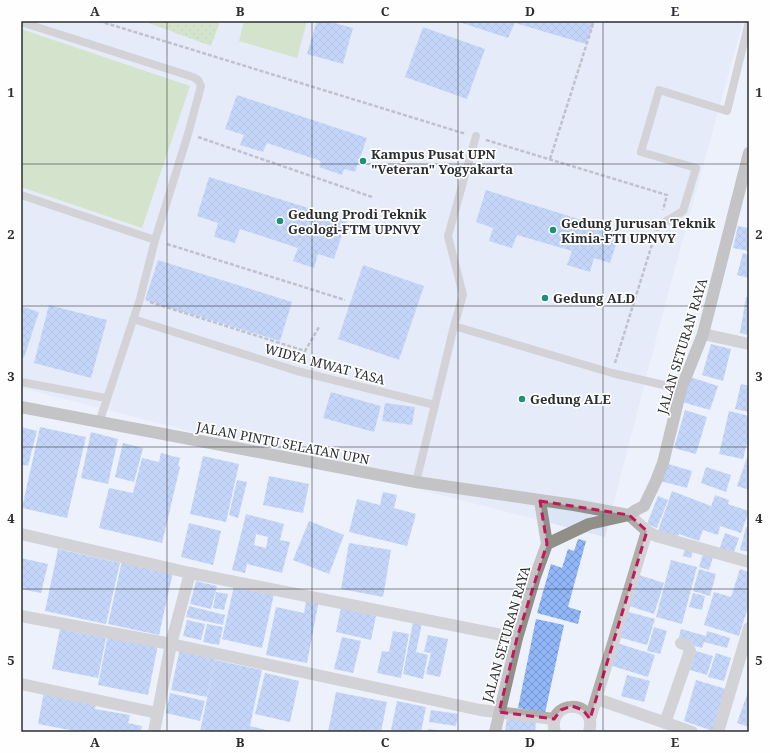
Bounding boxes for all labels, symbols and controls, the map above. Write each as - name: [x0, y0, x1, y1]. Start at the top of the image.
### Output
- text: A: [90, 2, 100, 20]
- text: B: [236, 2, 245, 20]
- text: C: [381, 2, 390, 20]
- text: D: [525, 2, 535, 20]
- text: E: [671, 2, 680, 20]
- text: 1: [7, 83, 15, 101]
- text: 1: [755, 83, 763, 101]
- place label: Kampus Pusat UPN "Veteran" Yogyakarta: [371, 145, 513, 178]
- marker: Kampus Pusat UPN "Veteran" Yogyakarta: [358, 156, 368, 166]
- place label: Gedung Prodi Teknik Geologi-FTM UPNVY: [288, 205, 427, 238]
- place label: Gedung Jurusan Teknik Kimia-FTI UPNVY: [561, 214, 716, 247]
- marker: Gedung Prodi Teknik Geologi-FTM UPNVY: [275, 216, 285, 226]
- text: 2: [7, 225, 15, 243]
- marker: Gedung Jurusan Teknik Kimia-FTI UPNVY: [548, 225, 558, 235]
- text: 2: [755, 225, 763, 243]
- street label: JALAN SETURAN RAYA: [652, 275, 711, 417]
- place label: Gedung ALD: [553, 289, 635, 307]
- marker: Gedung ALD: [540, 293, 550, 303]
- street label: WIDYA MWAT YASA: [263, 339, 388, 389]
- text: 3: [7, 367, 15, 385]
- text: 3: [755, 367, 763, 385]
- place label: Gedung ALE: [530, 390, 611, 408]
- marker: Gedung ALE: [517, 394, 527, 404]
- street label: JALAN PINTU SELATAN UPN: [194, 417, 371, 469]
- text: 4: [7, 509, 15, 527]
- text: 4: [755, 509, 763, 527]
- street label: JALAN SETURAN RAYA: [478, 563, 534, 705]
- text: 5: [7, 651, 15, 669]
- text: 5: [755, 651, 763, 669]
- text: A: [90, 733, 100, 751]
- text: B: [236, 733, 245, 751]
- text: C: [381, 733, 390, 751]
- text: D: [525, 733, 535, 751]
- text: E: [671, 733, 680, 751]

